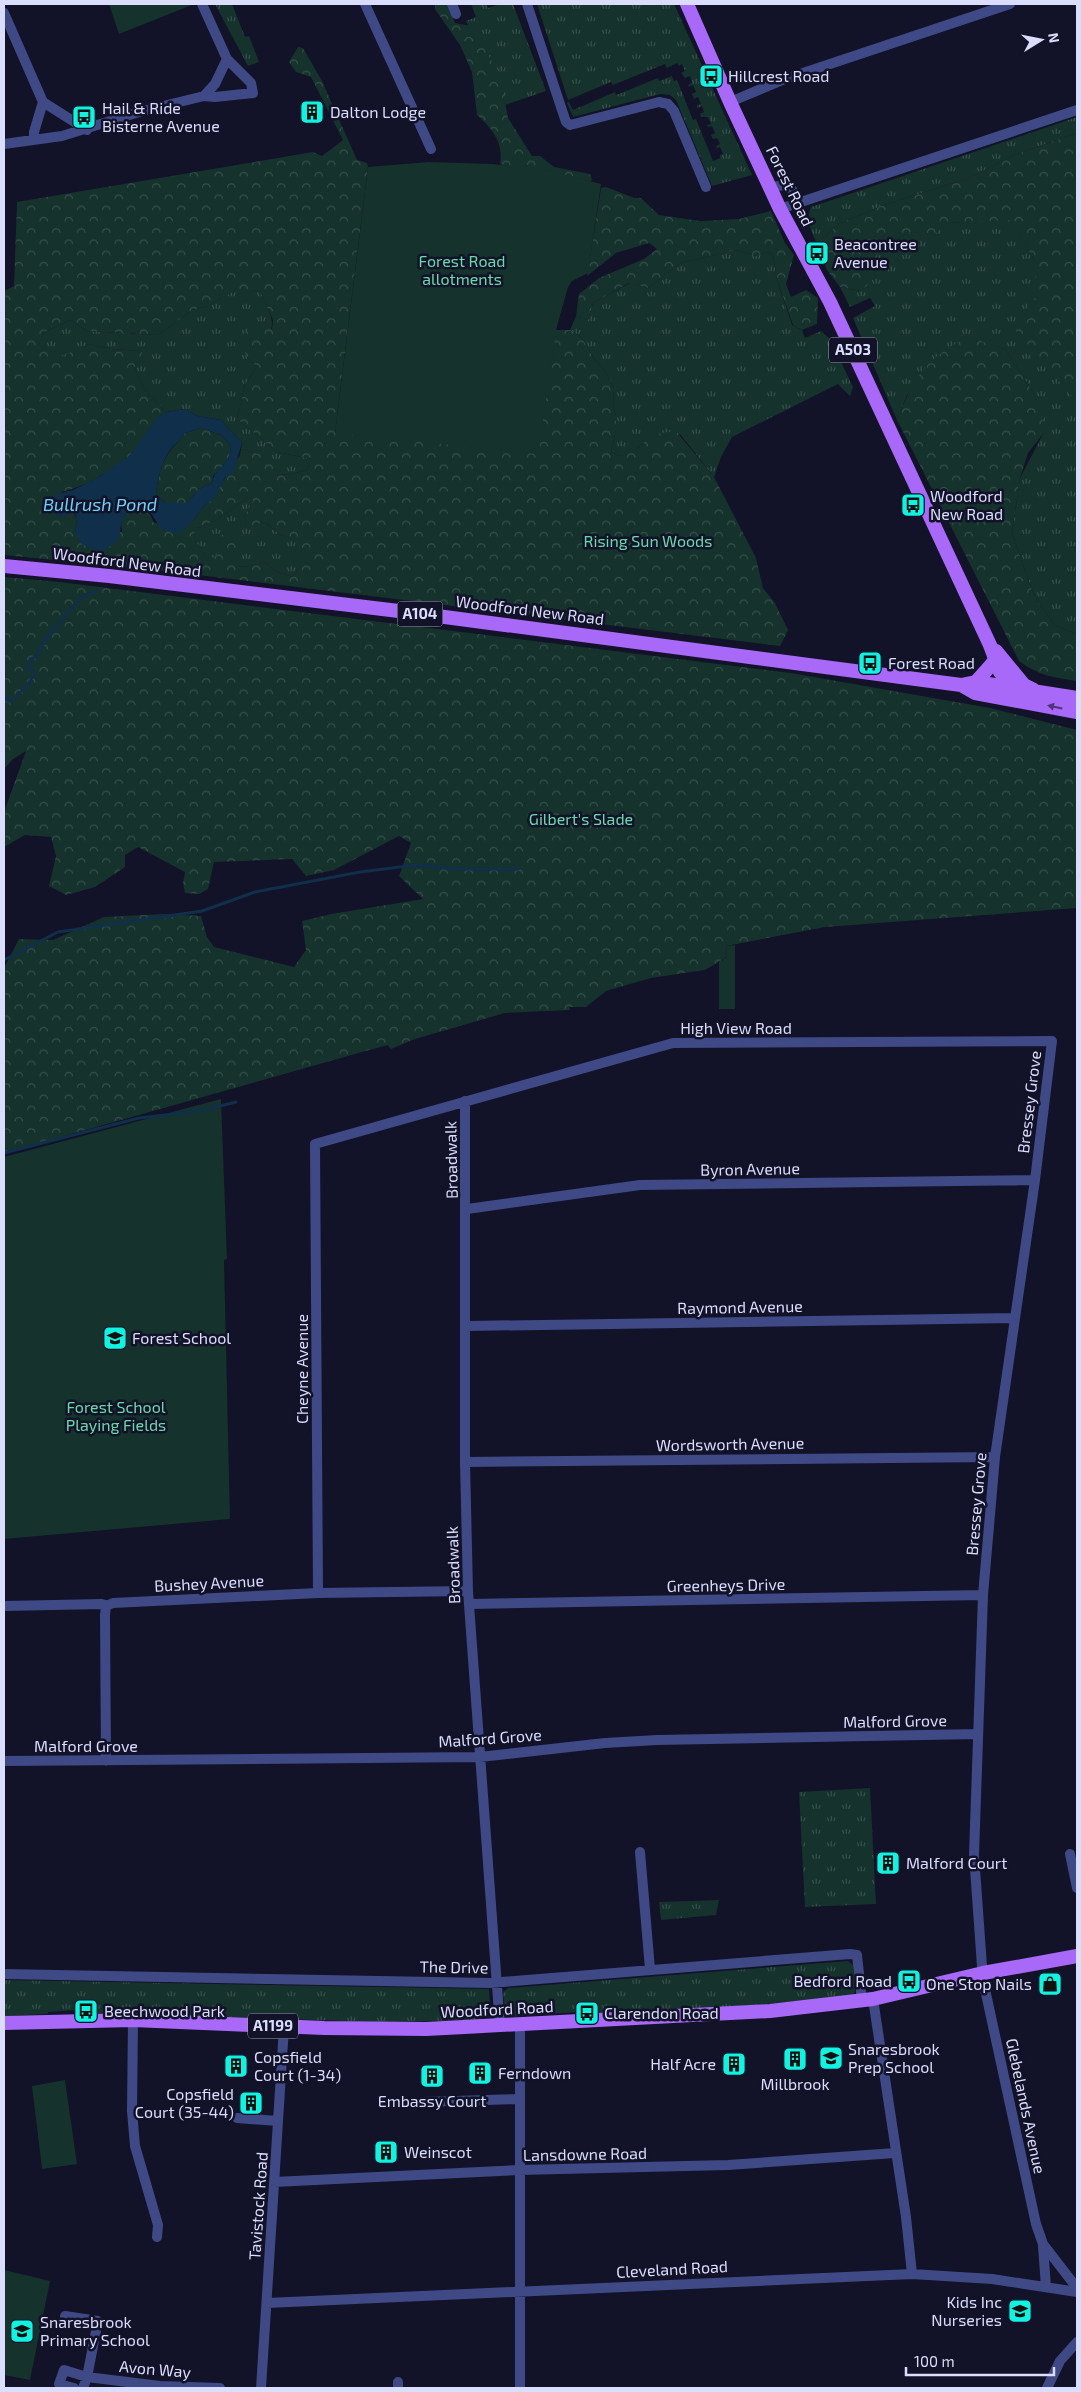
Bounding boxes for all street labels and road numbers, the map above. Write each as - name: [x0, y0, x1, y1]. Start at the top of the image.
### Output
- street label: Forest Road: [763, 143, 818, 229]
- road number: A503: [829, 338, 877, 362]
- street label: Woodford New Road: [52, 543, 202, 580]
- street label: Woodford New Road: [455, 591, 605, 628]
- road number: A104: [398, 602, 442, 626]
- street label: High View Road: [680, 1018, 792, 1037]
- street label: Bressey Grove: [1013, 1049, 1044, 1154]
- street label: Broadwalk: [440, 1121, 461, 1199]
- street label: Byron Avenue: [700, 1158, 800, 1179]
- street label: Raymond Avenue: [677, 1296, 803, 1317]
- street label: Cheyne Avenue: [292, 1314, 311, 1424]
- street label: Wordsworth Avenue: [656, 1433, 804, 1454]
- street label: Bressey Grove: [962, 1452, 989, 1556]
- street label: Broadwalk: [442, 1526, 463, 1604]
- street label: Bushey Avenue: [154, 1570, 264, 1595]
- street label: Greenheys Drive: [666, 1574, 786, 1595]
- street label: Malford Grove: [843, 1710, 947, 1731]
- street label: Malford Grove: [438, 1724, 542, 1751]
- street label: Malford Grove: [34, 1736, 138, 1755]
- street label: The Drive: [419, 1956, 489, 1977]
- street label: Woodford Road: [440, 1996, 554, 2021]
- road number: A1199: [248, 2014, 298, 2038]
- street label: Glebelands Avenue: [1003, 2036, 1050, 2175]
- street label: Lansdowne Road: [523, 2143, 647, 2164]
- street label: Tavistock Road: [244, 2151, 271, 2261]
- street label: Cleveland Road: [616, 2256, 728, 2281]
- street label: Avon Way: [118, 2356, 192, 2381]

